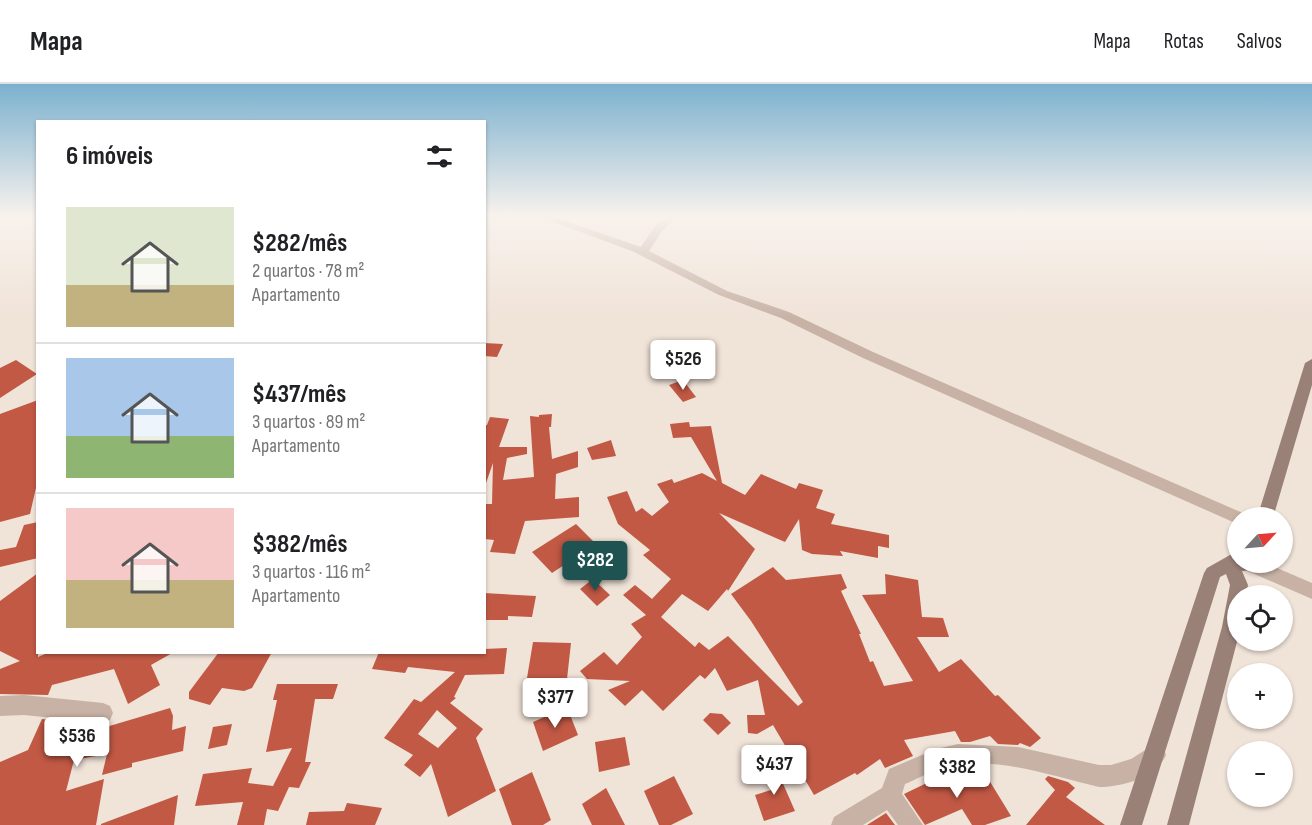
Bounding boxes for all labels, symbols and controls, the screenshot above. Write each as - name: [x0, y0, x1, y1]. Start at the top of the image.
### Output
- text: Mapa: [30, 25, 83, 58]
- text: Mapa: [1093, 29, 1131, 54]
- text: Rotas: [1164, 29, 1204, 54]
- text: Salvos: [1237, 29, 1282, 54]
- icon: filters: [423, 140, 456, 173]
- text: 6 imóveis: [66, 141, 153, 172]
- text: $282/mês: [252, 228, 347, 259]
- icon: home: [114, 231, 186, 303]
- text: 2 quartos · 78 m²: [252, 259, 364, 283]
- text: Apartamento: [252, 283, 340, 307]
- pin: $526: [647, 340, 719, 391]
- text: $526: [664, 347, 702, 371]
- text: $437/mês: [252, 379, 346, 410]
- icon: home: [114, 382, 186, 454]
- text: 3 quartos · 89 m²: [252, 410, 366, 434]
- text: Apartamento: [252, 434, 340, 458]
- north arrow: [1227, 507, 1293, 573]
- map controls: [1227, 507, 1293, 807]
- text: $382/mês: [252, 529, 348, 560]
- icon: home: [114, 532, 186, 604]
- pin: $282: [559, 541, 631, 592]
- text: $282: [576, 548, 614, 572]
- text: 3 quartos · 116 m²: [252, 560, 371, 584]
- text: Apartamento: [252, 584, 340, 608]
- button: locate: [1227, 585, 1293, 651]
- button: +: [1227, 663, 1293, 729]
- pin: $377: [519, 678, 591, 729]
- text: $377: [537, 685, 573, 709]
- pin: $536: [41, 717, 113, 768]
- text: $536: [58, 724, 96, 748]
- button: −: [1227, 741, 1293, 807]
- pin: $437: [738, 745, 810, 796]
- pin: $382: [921, 748, 993, 799]
- text: $437: [755, 752, 793, 776]
- text: $382: [938, 755, 976, 779]

